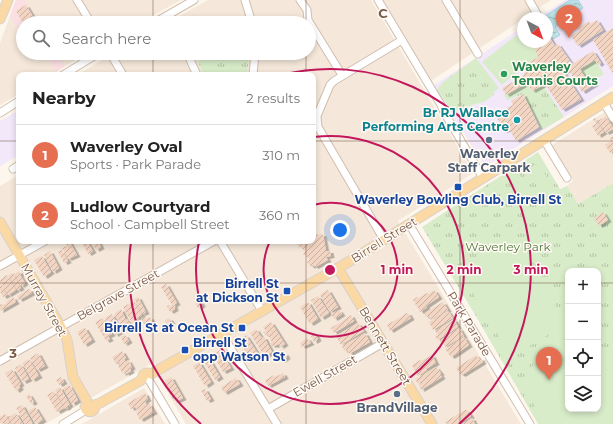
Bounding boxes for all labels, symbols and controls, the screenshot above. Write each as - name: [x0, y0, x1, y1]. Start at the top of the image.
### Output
- text: C: [378, 5, 388, 21]
- pin: 2: [556, 5, 582, 38]
- north arrow: [517, 12, 553, 48]
- search box: [16, 16, 316, 60]
- icon: search: [30, 27, 52, 49]
- text: Search here: [62, 29, 151, 48]
- place label: Waverley Tennis Courts: [512, 59, 598, 88]
- marker: Waverley Tennis Courts: [499, 69, 509, 79]
- text: Nearby: [32, 88, 96, 108]
- text: 2 results: [246, 90, 300, 106]
- place label: Br RJ Wallace Performing Arts Centre: [362, 105, 509, 134]
- marker: Br RJ Wallace Performing Arts Centre: [512, 115, 522, 125]
- marker: Waverley Staff Carpark: [484, 135, 494, 145]
- text: Waverley Oval: [70, 137, 183, 156]
- place label: Waverley Staff Carpark: [448, 146, 530, 175]
- text: 1: [42, 147, 48, 163]
- text: 310 m: [262, 147, 300, 163]
- text: Sports · Park Parade: [70, 156, 201, 172]
- marker: Waverley Bowling Club, Birrell St: [453, 182, 463, 192]
- place label: Waverley Bowling Club, Birrell St: [355, 192, 562, 207]
- text: Ludlow Courtyard: [70, 197, 210, 216]
- text: 2: [41, 207, 49, 223]
- text: 360 m: [259, 207, 300, 223]
- street label: Birrell Street: [348, 213, 420, 266]
- text: School · Campbell Street: [70, 216, 230, 232]
- your location: [330, 220, 350, 240]
- park label: Waverley Park: [465, 239, 552, 254]
- street label: Murray Street: [18, 261, 71, 339]
- text: 1 min: [381, 262, 413, 277]
- text: 2 min: [447, 262, 481, 277]
- text: 3 min: [513, 262, 549, 277]
- centre of rings: [323, 263, 337, 277]
- street label: Belgrave Street: [74, 266, 162, 323]
- map controls: [565, 268, 601, 412]
- button: +: [565, 268, 601, 304]
- place label: Birrell St at Dickson St: [196, 276, 280, 305]
- marker: Birrell St at Dickson St: [282, 286, 292, 296]
- street label: Park Parade: [444, 289, 495, 359]
- street label: Bennett Street: [356, 304, 415, 388]
- button: −: [565, 304, 601, 340]
- place label: Birrell St at Ocean St: [104, 320, 235, 335]
- marker: Birrell St at Ocean St: [237, 323, 247, 333]
- place label: Birrell St opp Watson St: [193, 335, 286, 364]
- button: locate: [565, 340, 601, 376]
- text: 3: [8, 345, 17, 361]
- marker: Birrell St opp Watson St: [180, 345, 190, 355]
- pin: 1: [536, 347, 562, 380]
- street label: Ewell Street: [290, 351, 360, 400]
- button: layers: [565, 376, 601, 412]
- marker: BrandVillage: [392, 389, 402, 399]
- place label: BrandVillage: [356, 400, 438, 415]

